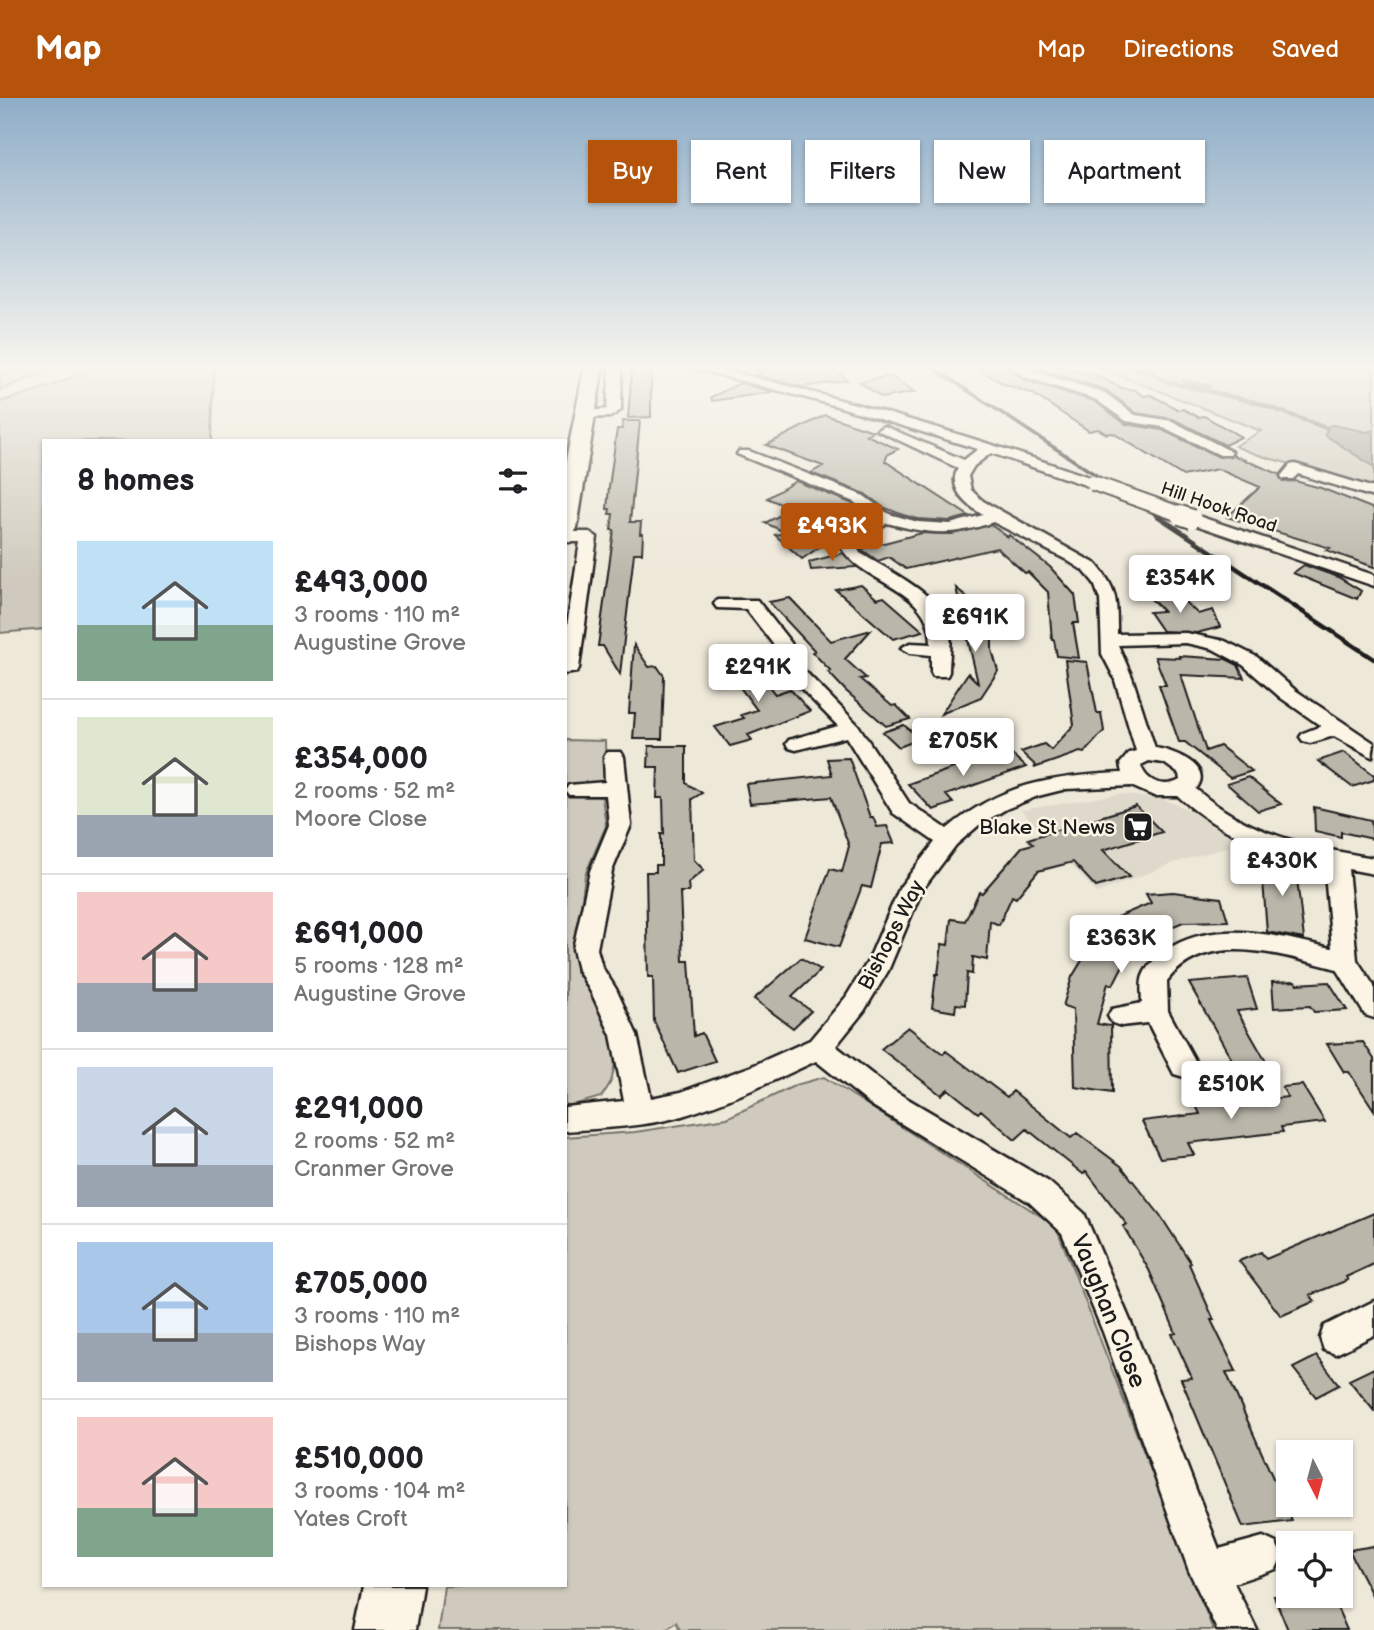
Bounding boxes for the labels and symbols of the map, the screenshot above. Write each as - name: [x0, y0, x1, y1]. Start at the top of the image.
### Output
- street label: Hill Hook Road: [1158, 478, 1279, 537]
- pin: £493K: [783, 504, 881, 563]
- pin: £354K: [1131, 556, 1229, 615]
- pin: £691K: [926, 594, 1024, 654]
- pin: £291K: [709, 644, 807, 704]
- pin: £705K: [914, 718, 1012, 778]
- supermarket icon: Blake St News: [1121, 810, 1155, 844]
- place label: Blake St News: [979, 815, 1115, 840]
- pin: £430K: [1233, 838, 1331, 898]
- street label: Bishops Way: [853, 876, 930, 994]
- pin: £363K: [1072, 916, 1170, 975]
- pin: £510K: [1182, 1062, 1280, 1121]
- street label: Vaughan Close: [1065, 1230, 1152, 1392]
- north arrow: [1276, 1440, 1353, 1517]

